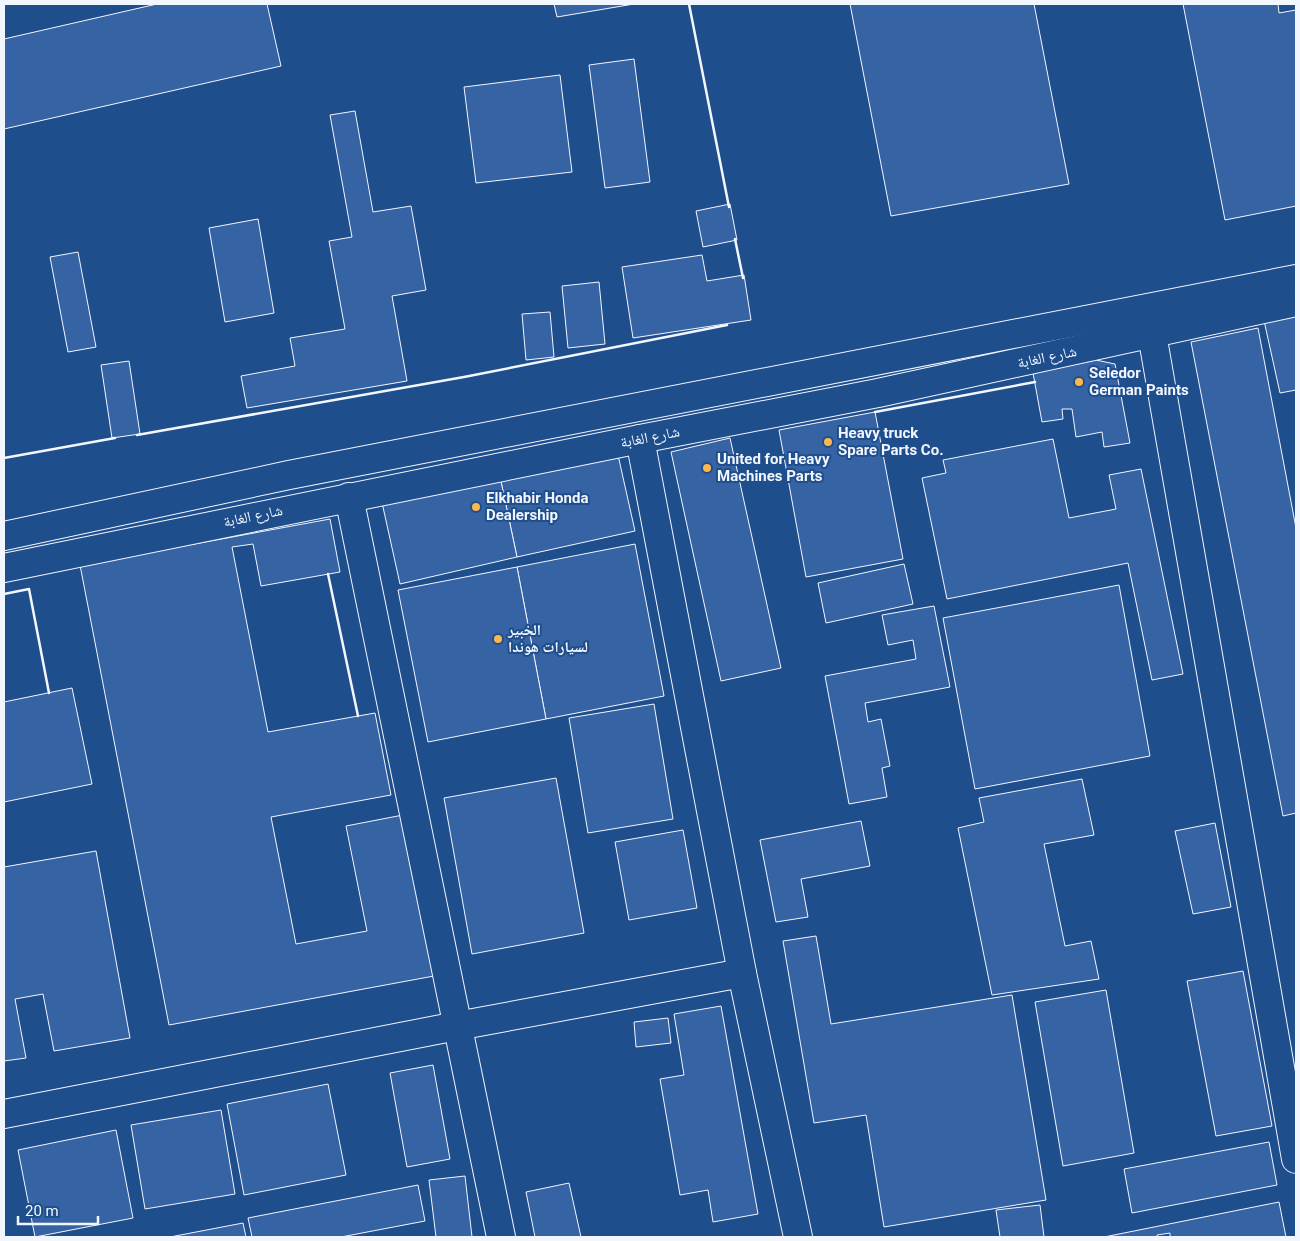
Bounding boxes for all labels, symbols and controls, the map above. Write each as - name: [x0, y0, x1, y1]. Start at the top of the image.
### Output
- street label: شارع الغابة: [1016, 342, 1078, 373]
- place label: Seledor German Paints: [1089, 364, 1189, 399]
- marker: Seledor German Paints: [1073, 376, 1085, 388]
- street label: شارع الغابة: [619, 422, 681, 453]
- place label: Heavy truck Spare Parts Co.: [838, 424, 944, 459]
- marker: Heavy truck Spare Parts Co.: [822, 436, 834, 448]
- place label: United for Heavy Machines Parts: [717, 450, 830, 485]
- marker: United for Heavy Machines Parts: [701, 462, 713, 474]
- place label: Elkhabir Honda Dealership: [486, 489, 588, 524]
- street label: شارع الغابة: [222, 501, 284, 532]
- marker: Elkhabir Honda Dealership: [470, 501, 482, 513]
- place label: الخبير لسيارات هوندا: [507, 621, 588, 656]
- marker: الخبير لسيارات هوندا: [492, 633, 504, 645]
- scale bar: [18, 1194, 98, 1226]
- text: 20 m: [25, 1202, 59, 1220]

